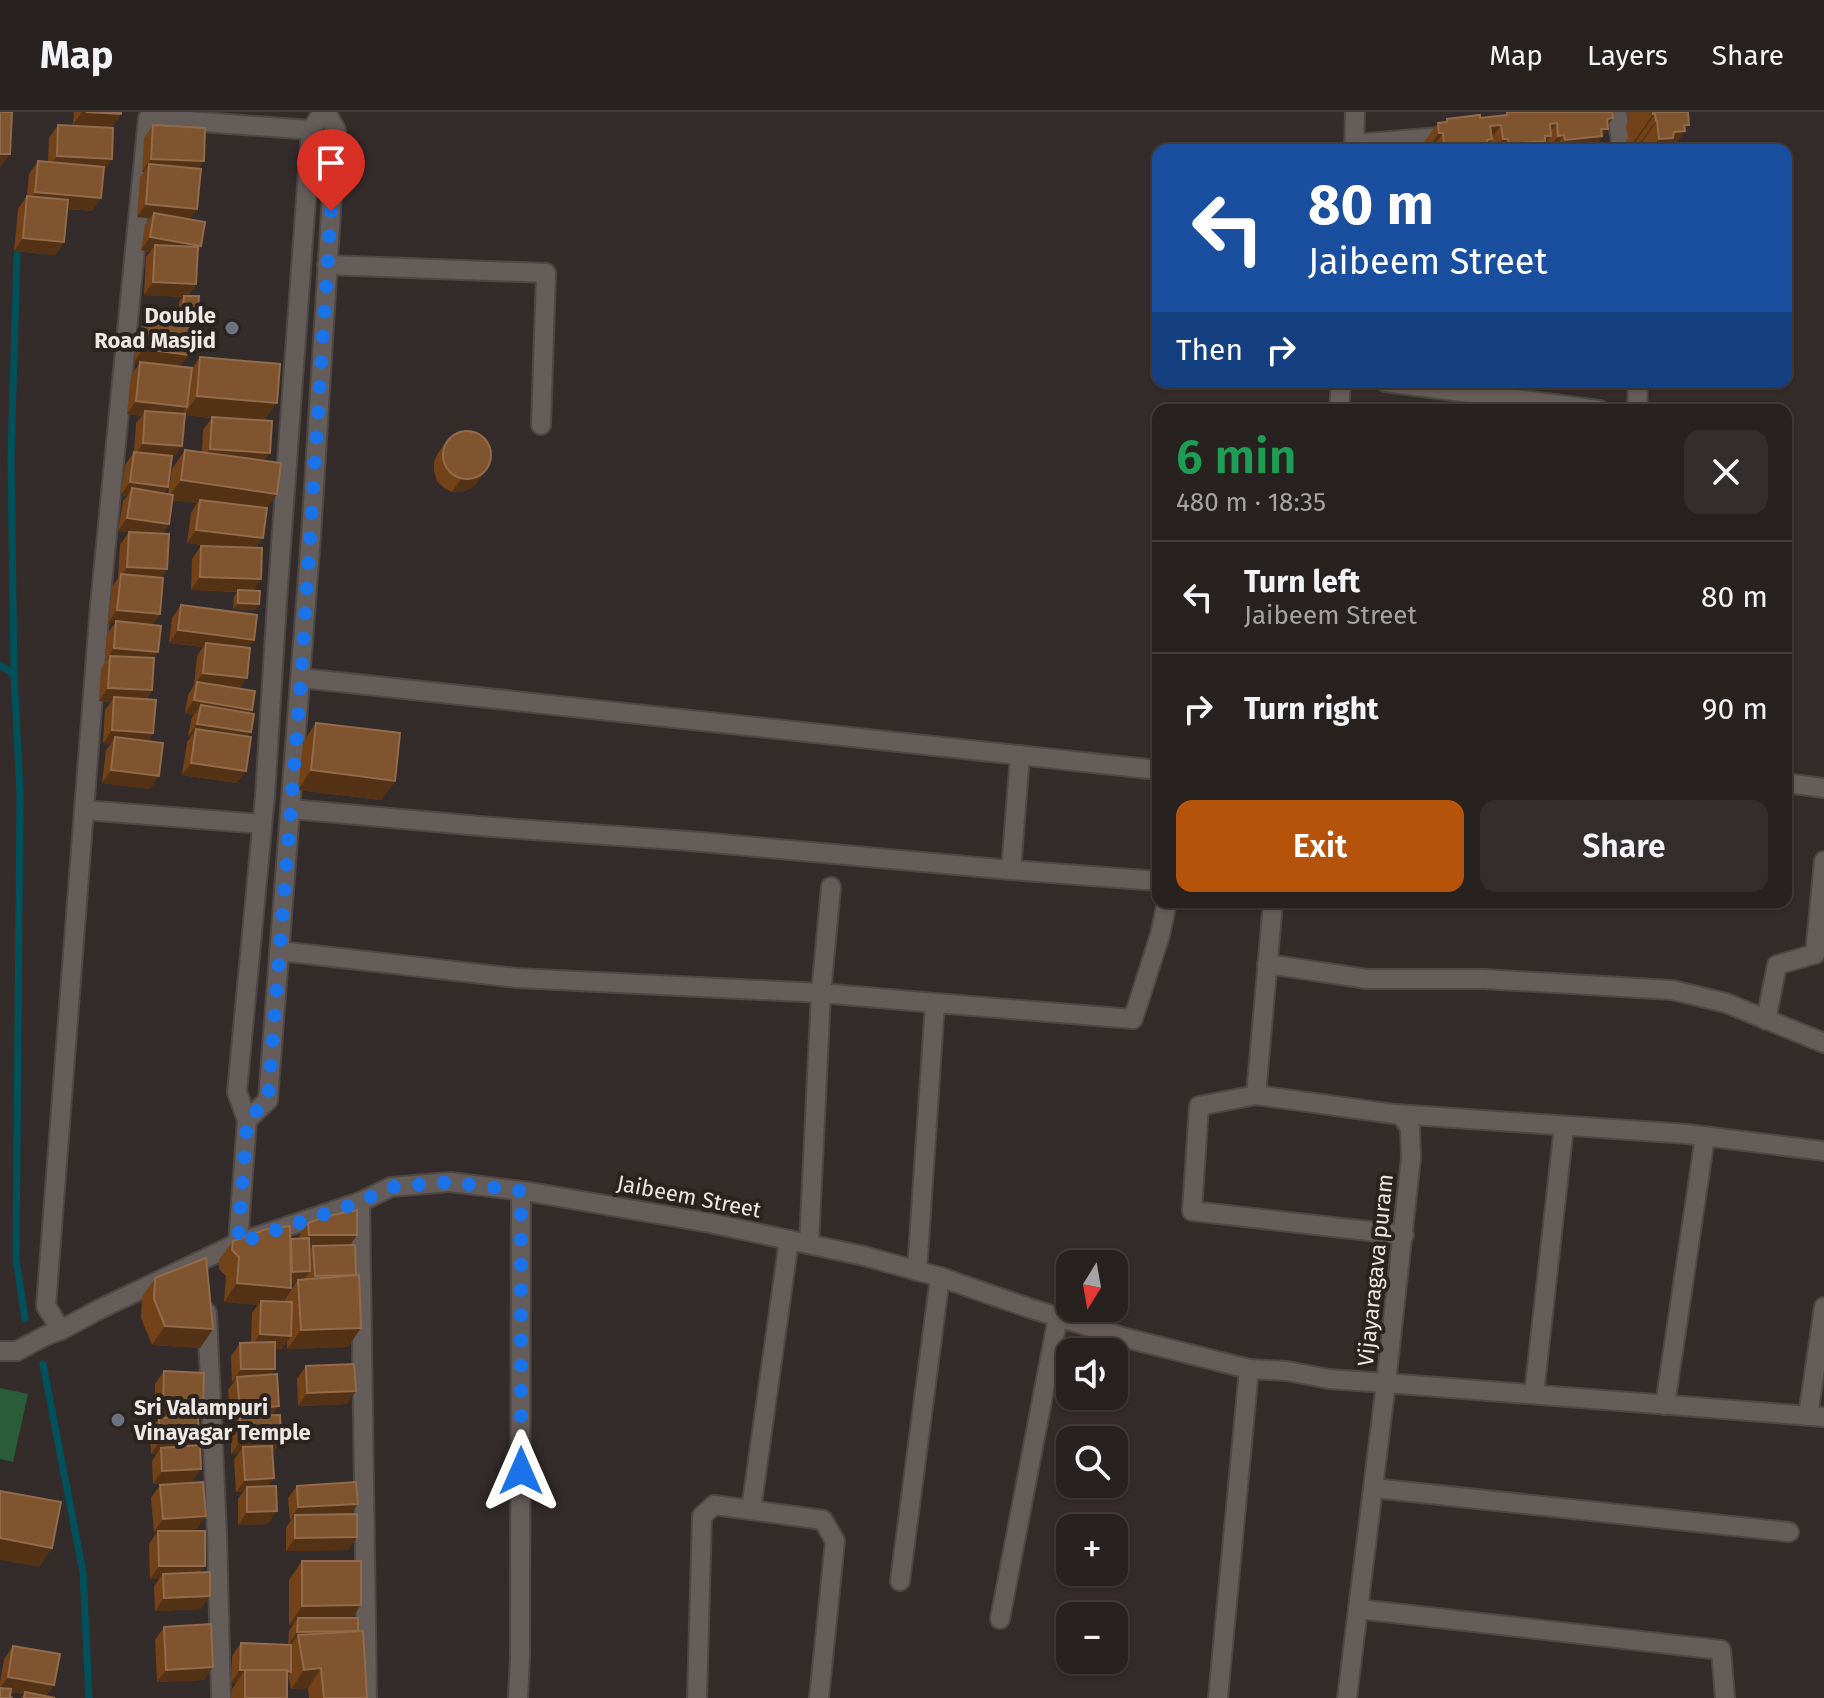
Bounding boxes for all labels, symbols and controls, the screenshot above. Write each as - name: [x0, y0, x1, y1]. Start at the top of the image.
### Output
- text: Map: [40, 32, 113, 78]
- text: Map: [1489, 39, 1543, 72]
- text: Layers: [1587, 39, 1668, 72]
- text: Share: [1712, 39, 1784, 72]
- pin: [297, 129, 365, 211]
- icon: arrive: [309, 141, 353, 185]
- text: 80 m: [1308, 172, 1434, 239]
- icon: left: [1176, 176, 1280, 280]
- text: Jaibeem Street: [1308, 240, 1547, 284]
- place label: Double Road Masjid: [94, 302, 216, 354]
- marker: Double Road Masjid: [223, 319, 241, 337]
- icon: right: [1259, 328, 1303, 372]
- text: Then: [1176, 332, 1243, 368]
- text: 6 min: [1176, 428, 1296, 486]
- button: close: [1684, 430, 1768, 514]
- text: 480 m · 18:35: [1176, 487, 1326, 518]
- text: Turn left: [1244, 564, 1360, 600]
- icon: left: [1176, 575, 1220, 619]
- text: 80 m: [1701, 579, 1768, 615]
- text: Jaibeem Street: [1244, 600, 1417, 631]
- icon: right: [1176, 687, 1220, 731]
- text: Turn right: [1244, 691, 1379, 727]
- text: 90 m: [1702, 691, 1768, 727]
- button: Exit: [1176, 800, 1464, 892]
- button: Share: [1480, 800, 1768, 892]
- street label: Jaibeem Street: [615, 1169, 763, 1224]
- street label: Vijayaragava puram: [1352, 1172, 1399, 1368]
- north arrow: [1056, 1250, 1128, 1322]
- map controls: [1056, 1250, 1128, 1674]
- button: sound: [1056, 1338, 1128, 1410]
- place label: Sri Valampuri Vinayagar Temple: [133, 1394, 311, 1446]
- marker: Sri Valampuri Vinayagar Temple: [109, 1411, 127, 1429]
- button: search: [1056, 1426, 1128, 1498]
- position arrow: [479, 1429, 563, 1513]
- button: +: [1056, 1514, 1128, 1586]
- button: −: [1056, 1602, 1128, 1674]

